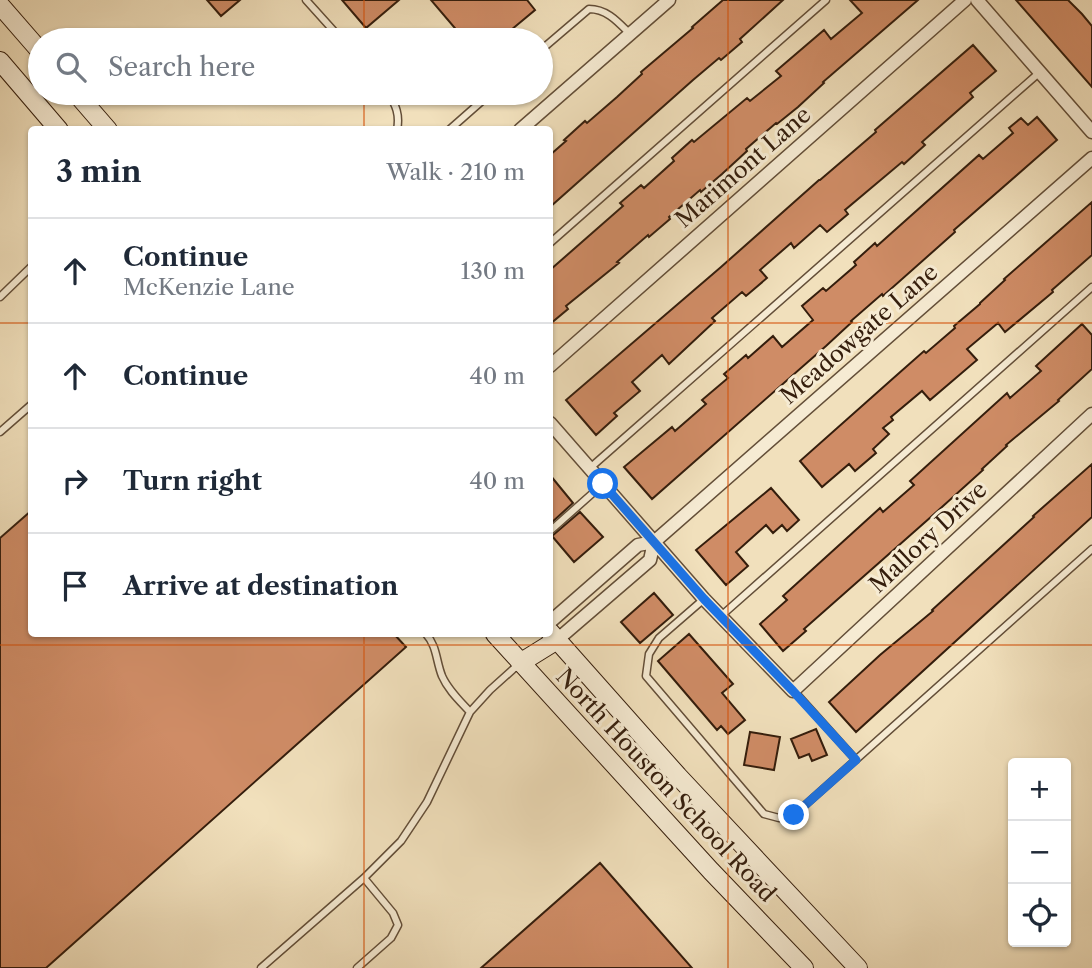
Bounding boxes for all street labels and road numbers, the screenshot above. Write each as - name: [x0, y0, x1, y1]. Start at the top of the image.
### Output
- street label: Marimont Lane: [669, 100, 817, 234]
- street label: Meadowgate Lane: [775, 258, 943, 410]
- street label: Mallory Drive: [863, 475, 993, 599]
- street label: North Houston School Road: [550, 662, 782, 908]

